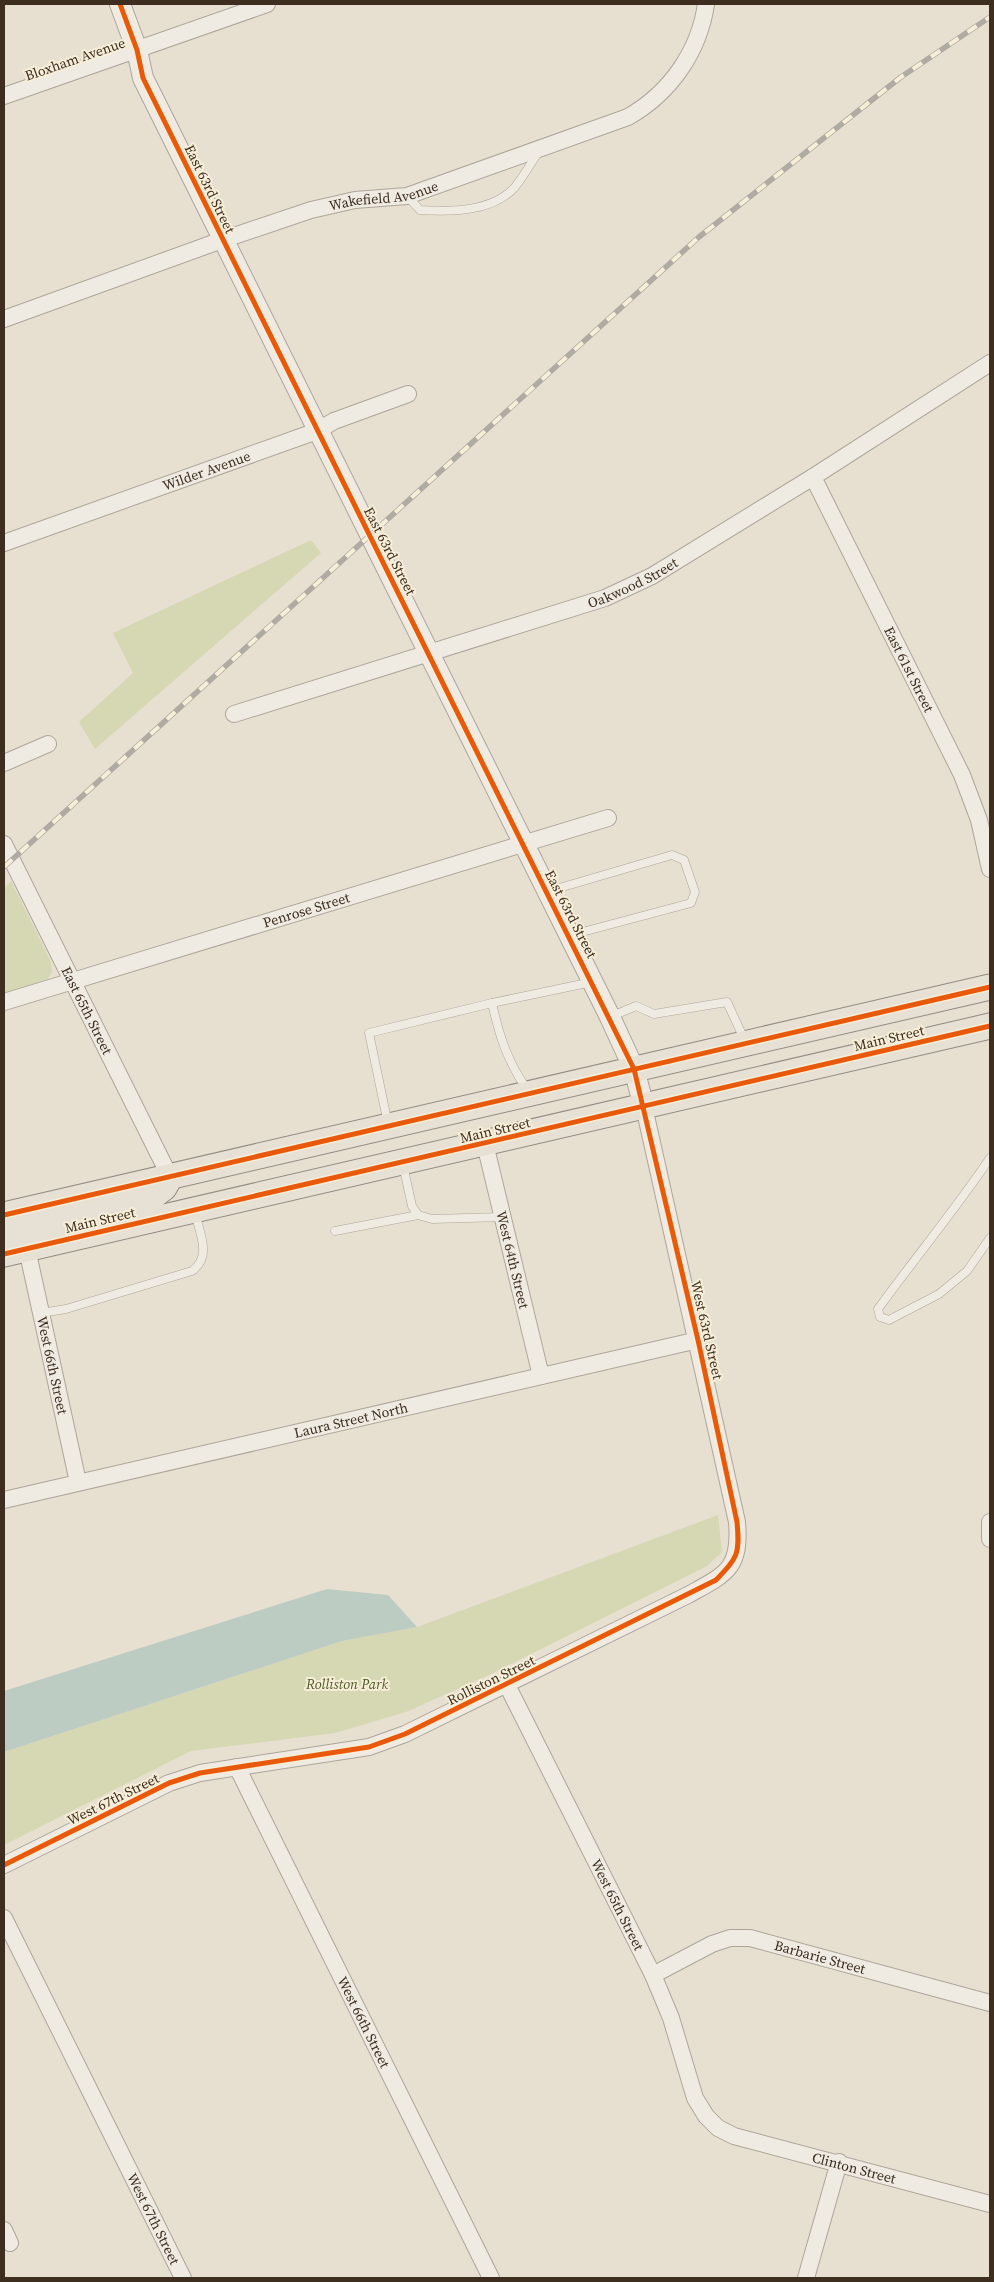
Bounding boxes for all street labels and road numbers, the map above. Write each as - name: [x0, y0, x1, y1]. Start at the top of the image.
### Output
- street label: Bloxham Avenue: [22, 32, 128, 86]
- street label: East 63rd Street: [180, 141, 240, 237]
- street label: Wakefield Avenue: [327, 176, 441, 216]
- street label: Wilder Avenue: [160, 446, 253, 495]
- street label: East 63rd Street: [359, 503, 421, 599]
- street label: Oakwood Street: [585, 552, 682, 613]
- street label: East 61st Street: [879, 623, 939, 716]
- street label: East 63rd Street: [540, 866, 602, 962]
- street label: Penrose Street: [260, 887, 353, 933]
- street label: East 65th Street: [57, 963, 118, 1058]
- street label: Main Street: [852, 1020, 927, 1056]
- street label: Main Street: [458, 1112, 533, 1148]
- street label: Main Street: [63, 1202, 138, 1238]
- street label: West 64th Street: [491, 1209, 534, 1311]
- street label: West 63rd Street: [686, 1279, 728, 1382]
- street label: West 66th Street: [32, 1314, 73, 1417]
- street label: Laura Street North: [292, 1397, 410, 1443]
- street label: Rolliston Street: [444, 1650, 539, 1710]
- street label: West 67th Street: [64, 1768, 163, 1830]
- street label: West 65th Street: [586, 1856, 649, 1954]
- street label: Barbarie Street: [772, 1935, 868, 1979]
- street label: West 66th Street: [333, 1973, 395, 2072]
- street label: Clinton Street: [810, 2147, 899, 2189]
- street label: West 67th Street: [122, 2170, 185, 2268]

